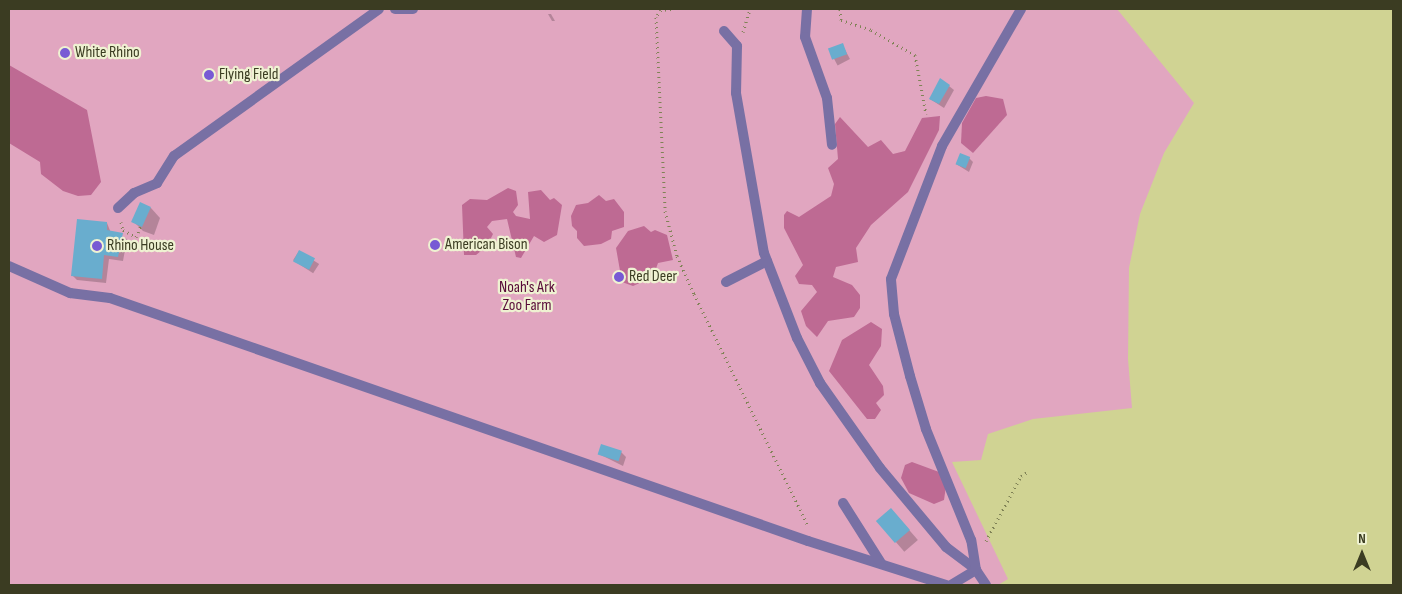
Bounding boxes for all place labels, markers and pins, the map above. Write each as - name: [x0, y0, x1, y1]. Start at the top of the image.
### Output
- place label: White Rhino: [75, 43, 140, 63]
- marker: White Rhino: [59, 47, 71, 59]
- place label: Flying Field: [219, 65, 278, 85]
- marker: Flying Field: [203, 69, 215, 81]
- place label: American Bison: [445, 235, 527, 255]
- place label: Rhino House: [107, 236, 174, 256]
- marker: American Bison: [429, 239, 441, 251]
- marker: Rhino House: [91, 240, 103, 252]
- place label: Red Deer: [629, 267, 677, 287]
- marker: Red Deer: [613, 271, 625, 283]

